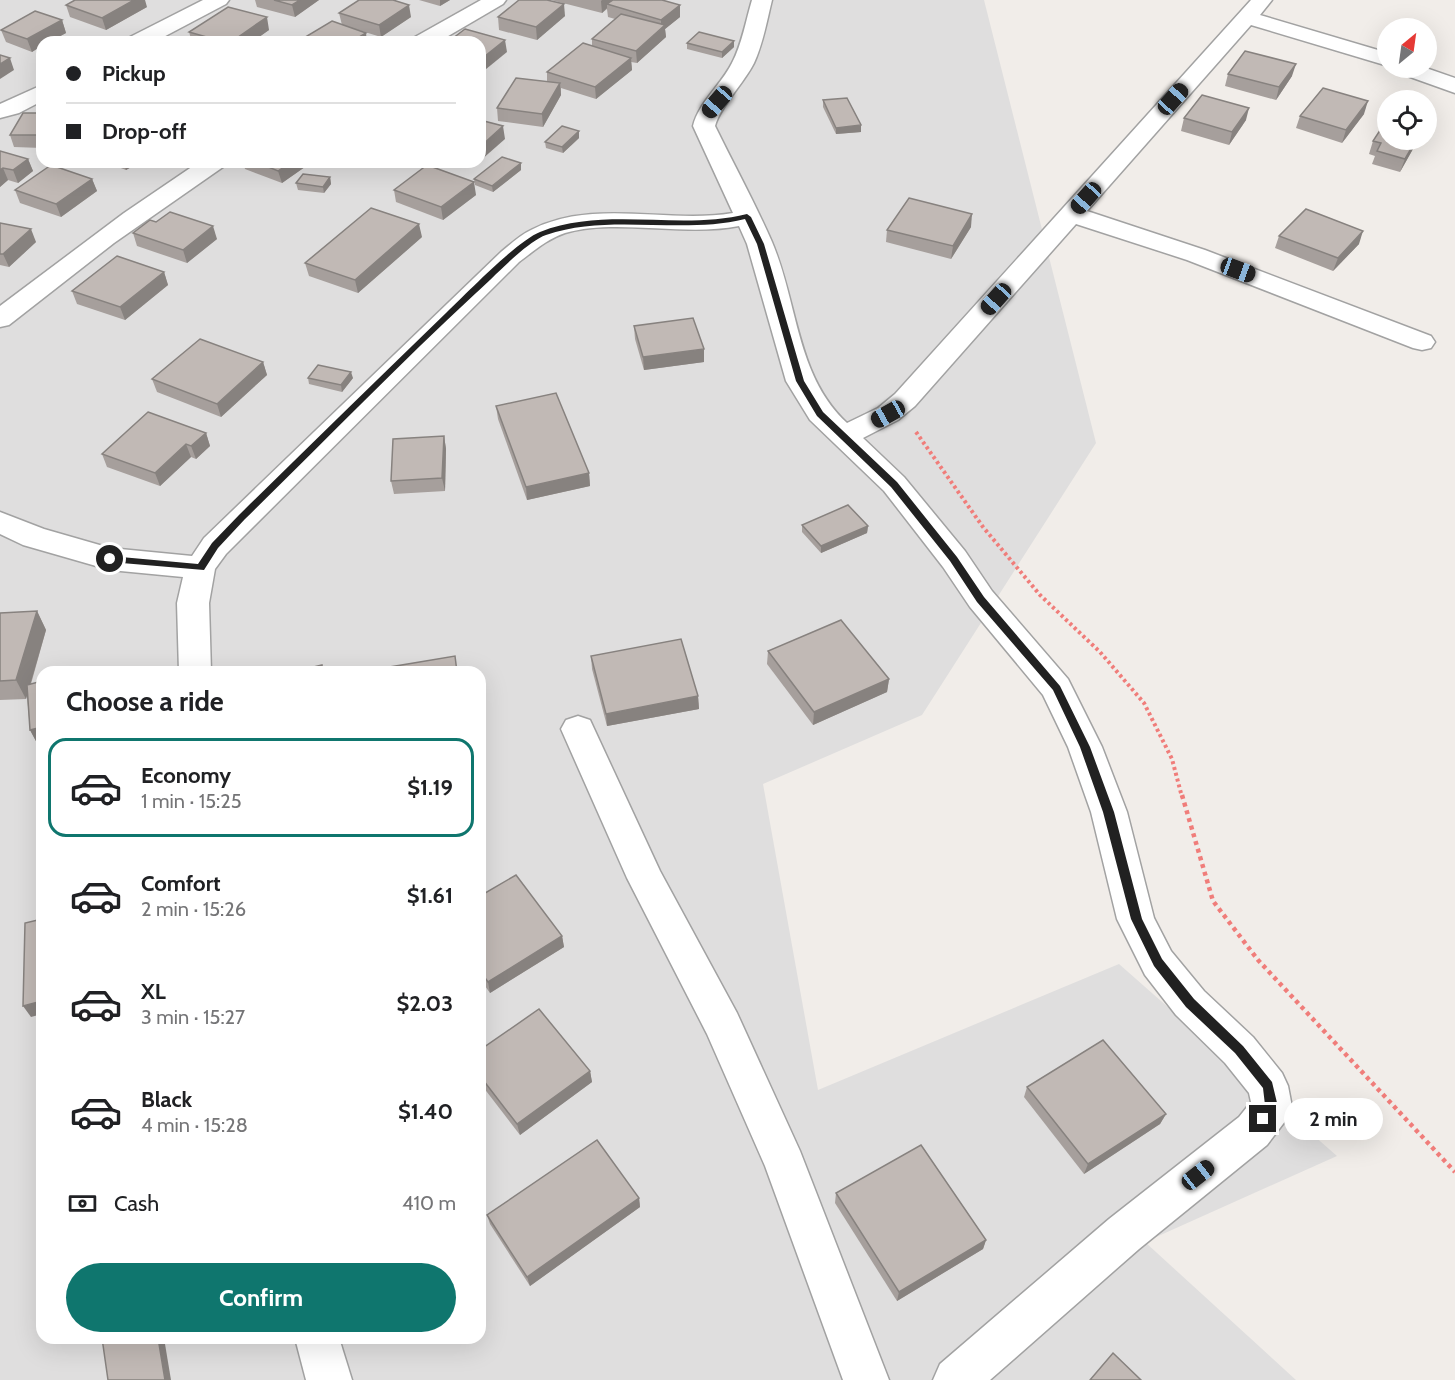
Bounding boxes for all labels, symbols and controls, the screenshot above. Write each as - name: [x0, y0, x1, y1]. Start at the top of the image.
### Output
- north arrow: [1377, 18, 1437, 78]
- map controls: [1377, 18, 1437, 150]
- text: Pickup: [102, 60, 166, 87]
- car: [1154, 80, 1192, 118]
- car: [698, 83, 736, 121]
- button: locate: [1377, 90, 1437, 150]
- text: Drop-off: [102, 118, 186, 145]
- car: [1067, 179, 1105, 217]
- car: [1218, 255, 1258, 285]
- car: [977, 280, 1015, 318]
- car: [868, 397, 908, 431]
- route start: [96, 545, 123, 572]
- text: Choose a ride: [66, 685, 224, 718]
- icon: car: [69, 761, 123, 815]
- text: Economy: [141, 762, 231, 789]
- text: $1.19: [407, 774, 453, 801]
- text: 1 min · 15:25: [141, 789, 242, 813]
- icon: car: [69, 869, 123, 923]
- text: Comfort: [141, 870, 220, 897]
- text: $1.61: [407, 882, 453, 909]
- text: 2 min · 15:26: [141, 897, 246, 921]
- icon: car: [69, 977, 123, 1031]
- text: XL: [141, 978, 166, 1005]
- text: $2.03: [397, 990, 453, 1017]
- text: 3 min · 15:27: [141, 1005, 245, 1029]
- icon: car: [69, 1085, 123, 1139]
- text: Black: [141, 1086, 192, 1113]
- text: $1.40: [398, 1098, 453, 1125]
- callout: 2 min: [1284, 1098, 1383, 1140]
- route end: [1249, 1105, 1276, 1132]
- text: 2 min: [1309, 1107, 1358, 1131]
- text: 4 min · 15:28: [141, 1113, 248, 1137]
- car: [1178, 1157, 1218, 1193]
- icon: cash: [66, 1187, 99, 1220]
- text: Cash: [114, 1190, 159, 1217]
- text: 410 m: [402, 1191, 456, 1215]
- button: Confirm: [66, 1263, 456, 1332]

